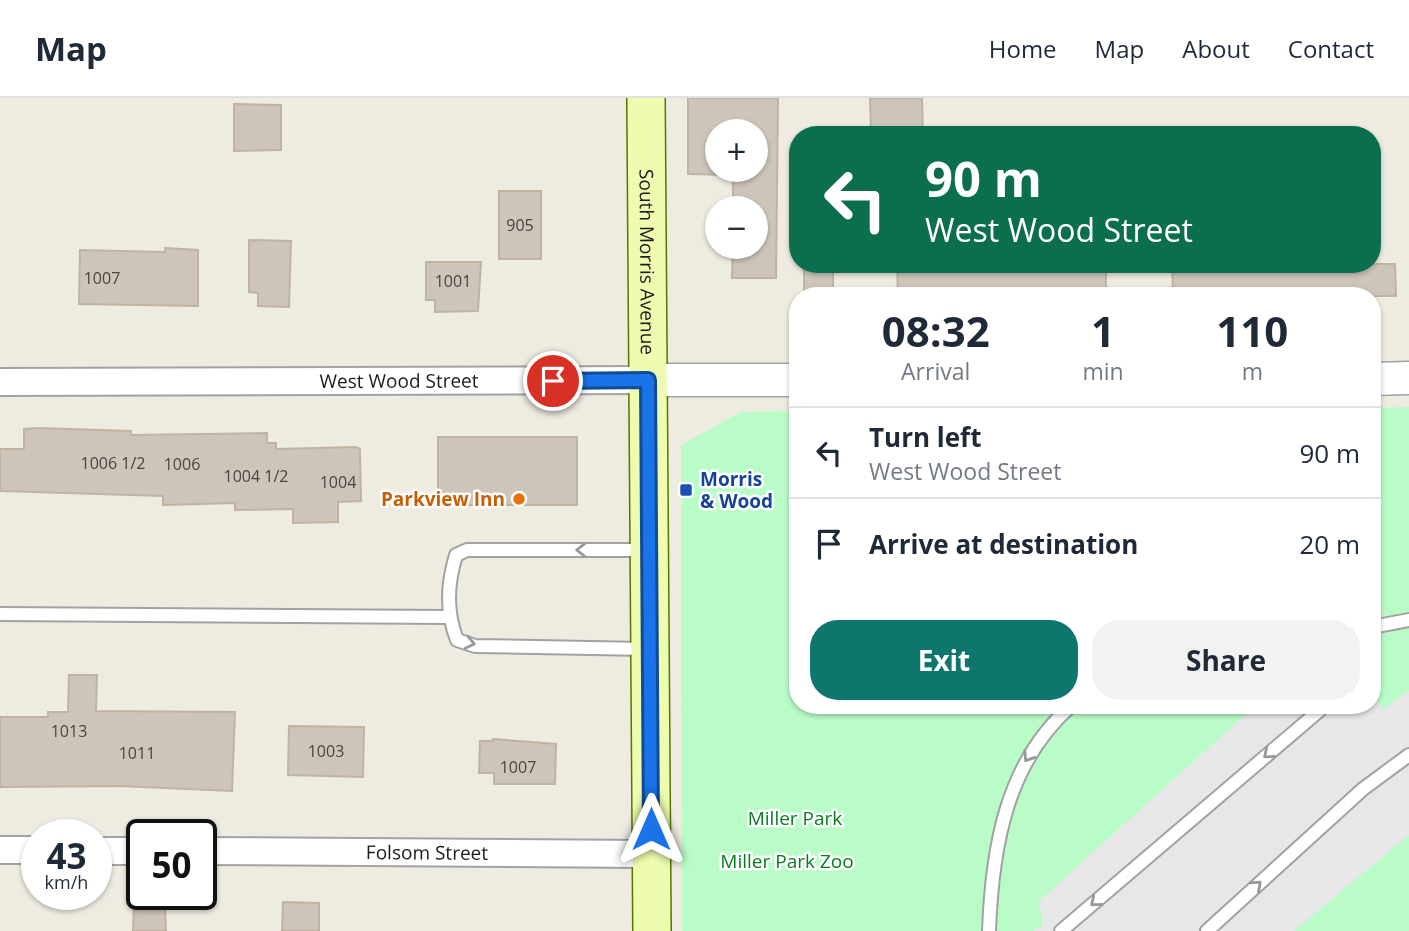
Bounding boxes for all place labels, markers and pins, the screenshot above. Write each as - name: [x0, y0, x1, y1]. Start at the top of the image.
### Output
- pin: [523, 351, 583, 411]
- place label: Morris & Wood: [700, 466, 773, 514]
- marker: Morris & Wood: [678, 482, 694, 498]
- place label: Parkview Inn: [381, 486, 505, 512]
- marker: Parkview Inn: [511, 491, 527, 507]

